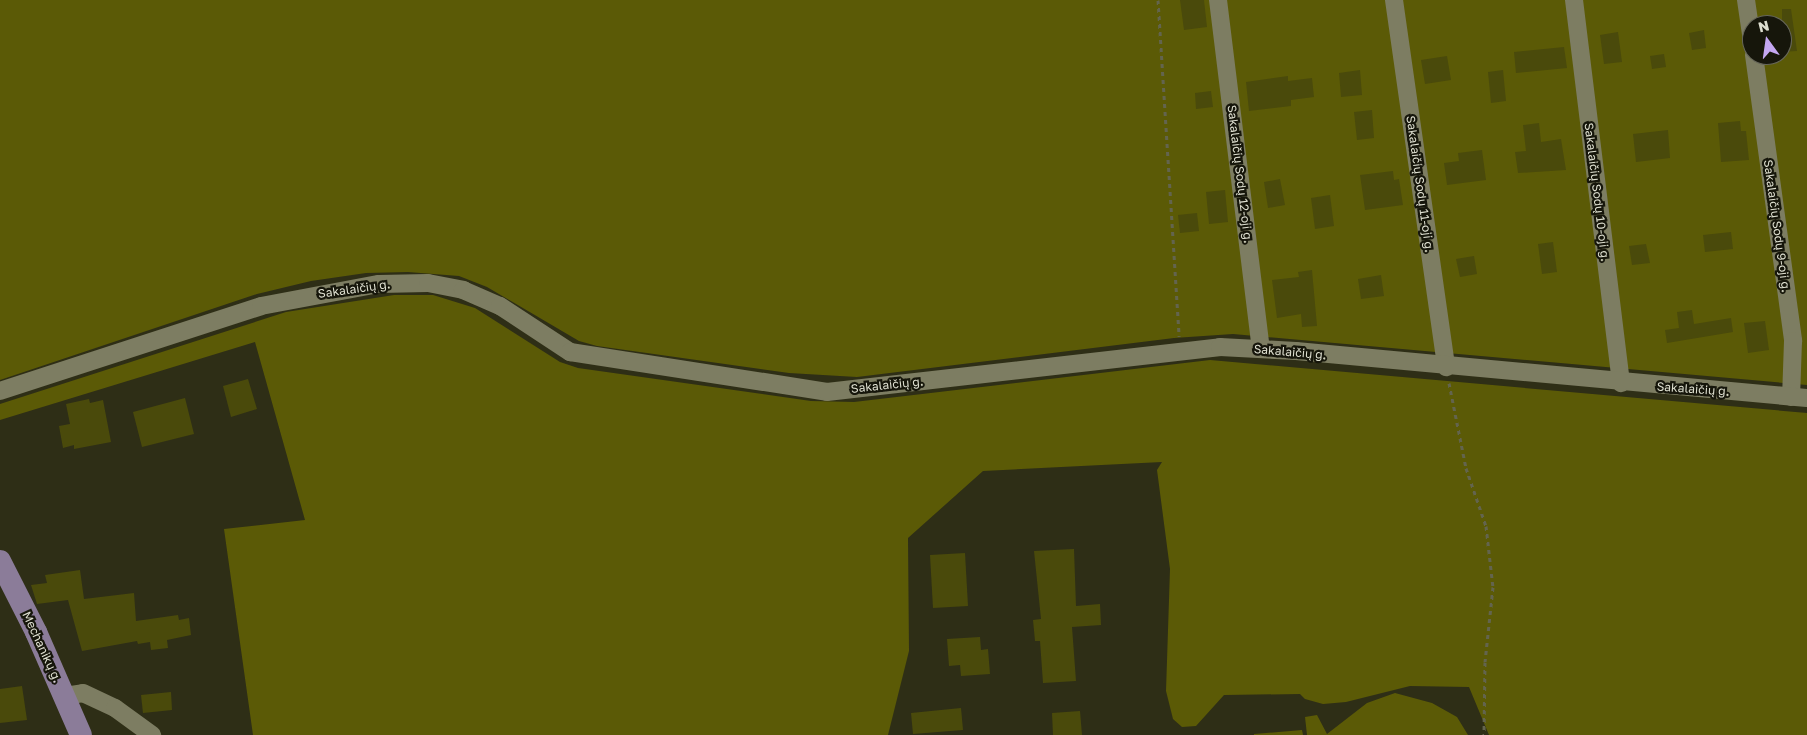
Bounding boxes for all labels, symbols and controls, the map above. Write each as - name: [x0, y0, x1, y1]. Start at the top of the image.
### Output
- north arrow: [1742, 15, 1792, 65]
- text: N: [1756, 16, 1771, 35]
- street label: Sakalaičių Sodų 12-oji g.: [1224, 104, 1256, 244]
- street label: Sakalaičių Sodų 11-oji g.: [1403, 115, 1437, 253]
- street label: Sakalaičių Sodų 10-oji g.: [1581, 122, 1613, 262]
- street label: Sakalaičių Sodų 9-oji g.: [1761, 159, 1793, 293]
- street label: Sakalaičių g.: [317, 277, 391, 301]
- street label: Sakalaičių g.: [1253, 342, 1327, 362]
- street label: Sakalaičių g.: [850, 374, 924, 396]
- street label: Sakalaičių g.: [1656, 379, 1730, 399]
- street label: Mechanikų g.: [19, 609, 65, 685]

